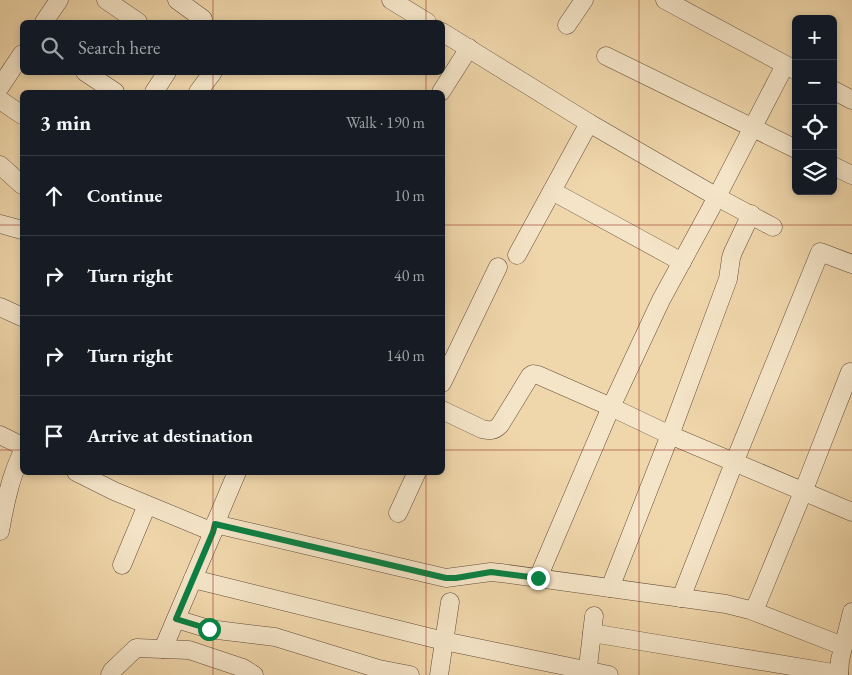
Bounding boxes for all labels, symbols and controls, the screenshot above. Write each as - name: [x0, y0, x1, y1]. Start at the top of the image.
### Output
- map controls: [792, 15, 837, 195]
- button: +: [792, 15, 837, 60]
- search box: [20, 20, 445, 75]
- icon: search: [38, 34, 66, 62]
- text: Search here: [78, 35, 160, 60]
- button: −: [792, 60, 837, 105]
- button: locate: [792, 105, 837, 150]
- text: 3 min: [40, 109, 91, 136]
- text: Walk · 190 m: [346, 112, 425, 133]
- button: layers: [792, 150, 837, 195]
- icon: ahead: [40, 182, 68, 210]
- text: Continue: [87, 183, 162, 208]
- text: 10 m: [394, 185, 425, 206]
- icon: right: [40, 262, 68, 290]
- text: Turn right: [87, 263, 173, 288]
- text: 40 m: [394, 265, 425, 286]
- icon: right: [40, 342, 68, 370]
- text: Turn right: [87, 343, 173, 368]
- text: 140 m: [386, 345, 425, 366]
- icon: arrive: [40, 422, 68, 450]
- text: Arrive at destination: [87, 423, 253, 448]
- route end: [527, 567, 550, 590]
- route start: [198, 618, 221, 641]

